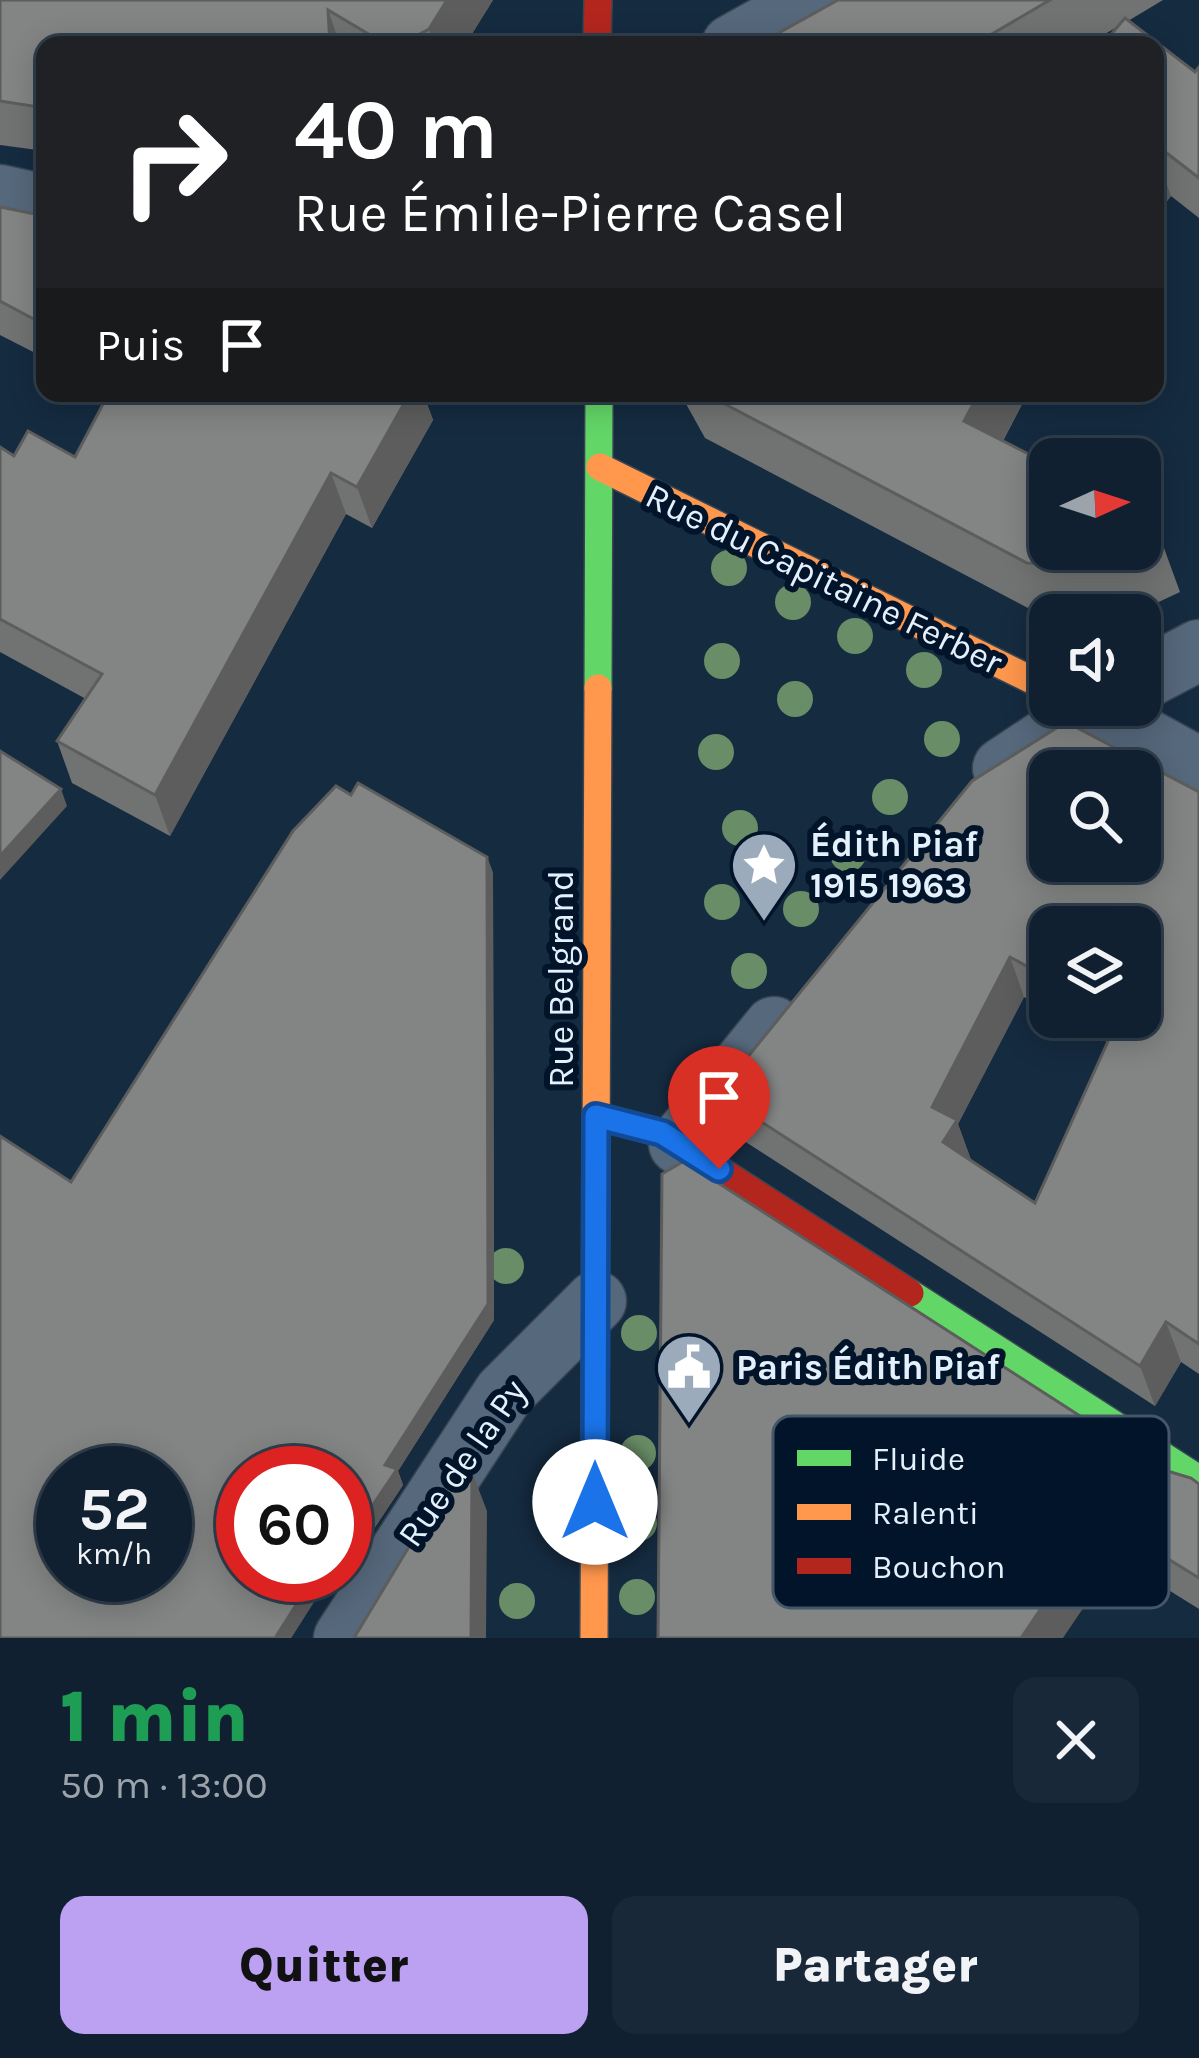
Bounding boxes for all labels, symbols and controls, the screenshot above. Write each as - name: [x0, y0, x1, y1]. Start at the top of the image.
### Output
- text: 40 m: [294, 81, 498, 179]
- icon: right: [96, 84, 252, 240]
- text: Rue Émile-Pierre Casel: [294, 181, 846, 245]
- icon: arrive: [209, 312, 275, 378]
- text: Puis: [96, 319, 185, 371]
- north arrow: [1029, 438, 1161, 570]
- map controls: [1029, 438, 1161, 1038]
- street label: Rue du Capitaine Ferber: [639, 474, 1010, 684]
- button: sound: [1029, 594, 1161, 726]
- button: search: [1029, 750, 1161, 882]
- place label: Édith Piaf 1915 1963: [810, 822, 979, 906]
- place icon: Édith Piaf 1915 1963: [729, 830, 799, 924]
- street label: Rue Belgrand: [540, 870, 582, 1088]
- button: layers: [1029, 906, 1161, 1038]
- pin: [668, 1046, 770, 1169]
- icon: arrive: [686, 1064, 752, 1130]
- public building icon: Paris Édith Piaf: [654, 1332, 724, 1426]
- place label: Paris Édith Piaf: [736, 1345, 1001, 1388]
- street label: Rue de la Py: [389, 1371, 535, 1555]
- legend: [773, 1416, 1169, 1608]
- position arrow: [532, 1439, 658, 1565]
- text: Fluide: [872, 1440, 965, 1478]
- speed limit sign: 60: [216, 1446, 372, 1602]
- text: 52: [78, 1474, 150, 1544]
- text: Ralenti: [872, 1494, 979, 1532]
- text: km/h: [76, 1536, 152, 1572]
- text: Bouchon: [872, 1548, 1005, 1586]
- text: 1 min: [60, 1675, 249, 1759]
- button: close: [1013, 1677, 1139, 1803]
- text: 50 m · 13:00: [60, 1762, 268, 1808]
- button: Quitter: [60, 1896, 588, 2034]
- button: Partager: [612, 1896, 1139, 2034]

